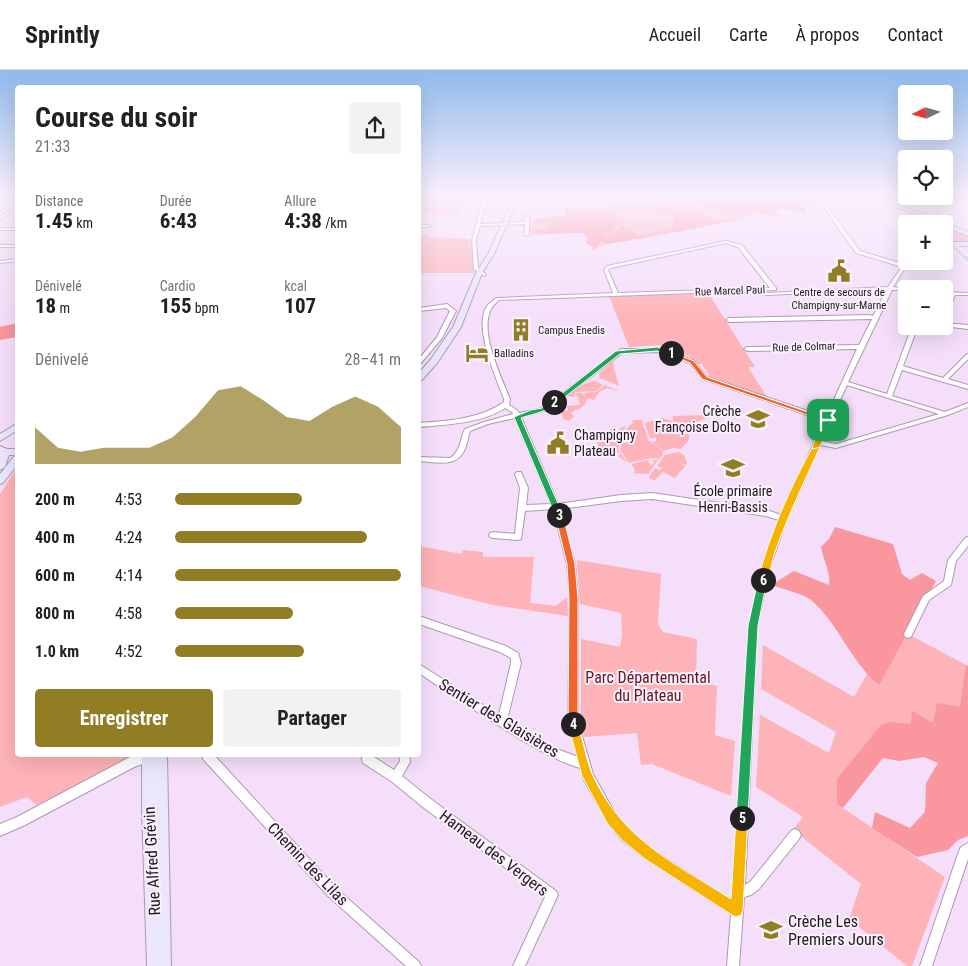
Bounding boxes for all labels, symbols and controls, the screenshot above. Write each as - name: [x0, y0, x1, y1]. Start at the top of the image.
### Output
- text: Sprintly: [25, 21, 100, 49]
- text: Accueil: [649, 24, 701, 45]
- text: Carte: [729, 24, 768, 45]
- text: À propos: [796, 24, 859, 45]
- text: Contact: [887, 24, 943, 45]
- north arrow: [898, 85, 952, 140]
- map controls: [898, 85, 953, 335]
- text: Course du soir: [35, 101, 198, 134]
- button: share: [349, 102, 401, 154]
- text: 21:33: [35, 137, 70, 156]
- button: locate: [898, 150, 953, 205]
- text: Distance: [35, 193, 83, 209]
- text: Durée: [160, 193, 192, 209]
- text: Allure: [284, 193, 316, 209]
- text: 1.45: [35, 209, 73, 233]
- text: 6:43: [160, 209, 197, 233]
- text: 4:38: [284, 209, 322, 233]
- text: km: [73, 215, 93, 231]
- text: /km: [322, 215, 347, 231]
- button: +: [898, 215, 953, 270]
- public building icon: Centre de secours de Champigny-sur-Marne: [826, 258, 852, 284]
- text: Dénivelé: [35, 278, 82, 294]
- text: Cardio: [160, 278, 196, 294]
- text: kcal: [284, 278, 307, 294]
- button: −: [898, 280, 953, 335]
- street label: Rue Marcel Paul: [695, 283, 765, 299]
- place label: Centre de secours de Champigny-sur-Marne: [792, 286, 886, 312]
- text: 18: [35, 294, 56, 318]
- text: 155: [160, 294, 192, 318]
- text: 107: [284, 294, 316, 318]
- text: m: [56, 300, 70, 316]
- text: bpm: [192, 300, 219, 316]
- building icon: Campus Enedis: [508, 317, 534, 343]
- place label: Campus Enedis: [538, 324, 605, 337]
- street label: Rue de Colmar: [772, 339, 836, 355]
- hotel icon: Balladins: [464, 340, 490, 366]
- pin: 1: [658, 340, 684, 366]
- text: 1: [668, 345, 675, 361]
- place label: Balladins: [494, 347, 534, 360]
- text: Dénivelé: [35, 350, 88, 369]
- text: 28–41 m: [345, 350, 401, 369]
- pin: 2: [542, 390, 566, 414]
- text: 2: [551, 394, 558, 410]
- pin: [807, 399, 849, 441]
- place label: Crèche Françoise Dolto: [655, 403, 741, 435]
- school or university icon: Crèche Françoise Dolto: [745, 406, 771, 432]
- icon: arrive: [814, 406, 842, 434]
- place label: Champigny Plateau: [574, 427, 636, 459]
- public building icon: Champigny Plateau: [545, 430, 571, 456]
- school or university icon: École primaire Henri-Bassis: [720, 455, 746, 481]
- place label: École primaire Henri-Bassis: [694, 482, 773, 515]
- text: 200 m: [35, 490, 75, 509]
- text: 4:53: [115, 490, 142, 509]
- pin: 3: [546, 502, 572, 528]
- text: 3: [556, 507, 563, 523]
- text: 400 m: [35, 528, 75, 547]
- text: 4:24: [115, 528, 142, 547]
- text: 600 m: [35, 566, 75, 585]
- text: 4:14: [115, 566, 142, 585]
- pin: 6: [750, 568, 776, 592]
- text: 6: [760, 572, 767, 588]
- text: 800 m: [35, 604, 75, 623]
- text: 4:58: [115, 604, 142, 623]
- text: 1.0 km: [35, 642, 79, 661]
- text: 4:52: [115, 642, 142, 661]
- park label: Parc Départemental du Plateau: [585, 668, 711, 705]
- street label: Sentier des Glaisières: [435, 675, 563, 761]
- button: Enregistrer: [35, 689, 213, 747]
- button: Partager: [223, 689, 401, 747]
- pin: 4: [560, 712, 586, 736]
- text: 4: [570, 716, 577, 732]
- street label: Rue Alfred Grévin: [140, 806, 164, 916]
- street label: Hameau des Vergers: [436, 806, 552, 900]
- pin: 5: [730, 806, 754, 830]
- text: 5: [739, 810, 746, 826]
- street label: Chemin des Lilas: [264, 819, 352, 909]
- place label: Crèche Les Premiers Jours: [788, 912, 884, 949]
- school or university icon: Crèche Les Premiers Jours: [758, 917, 784, 943]

